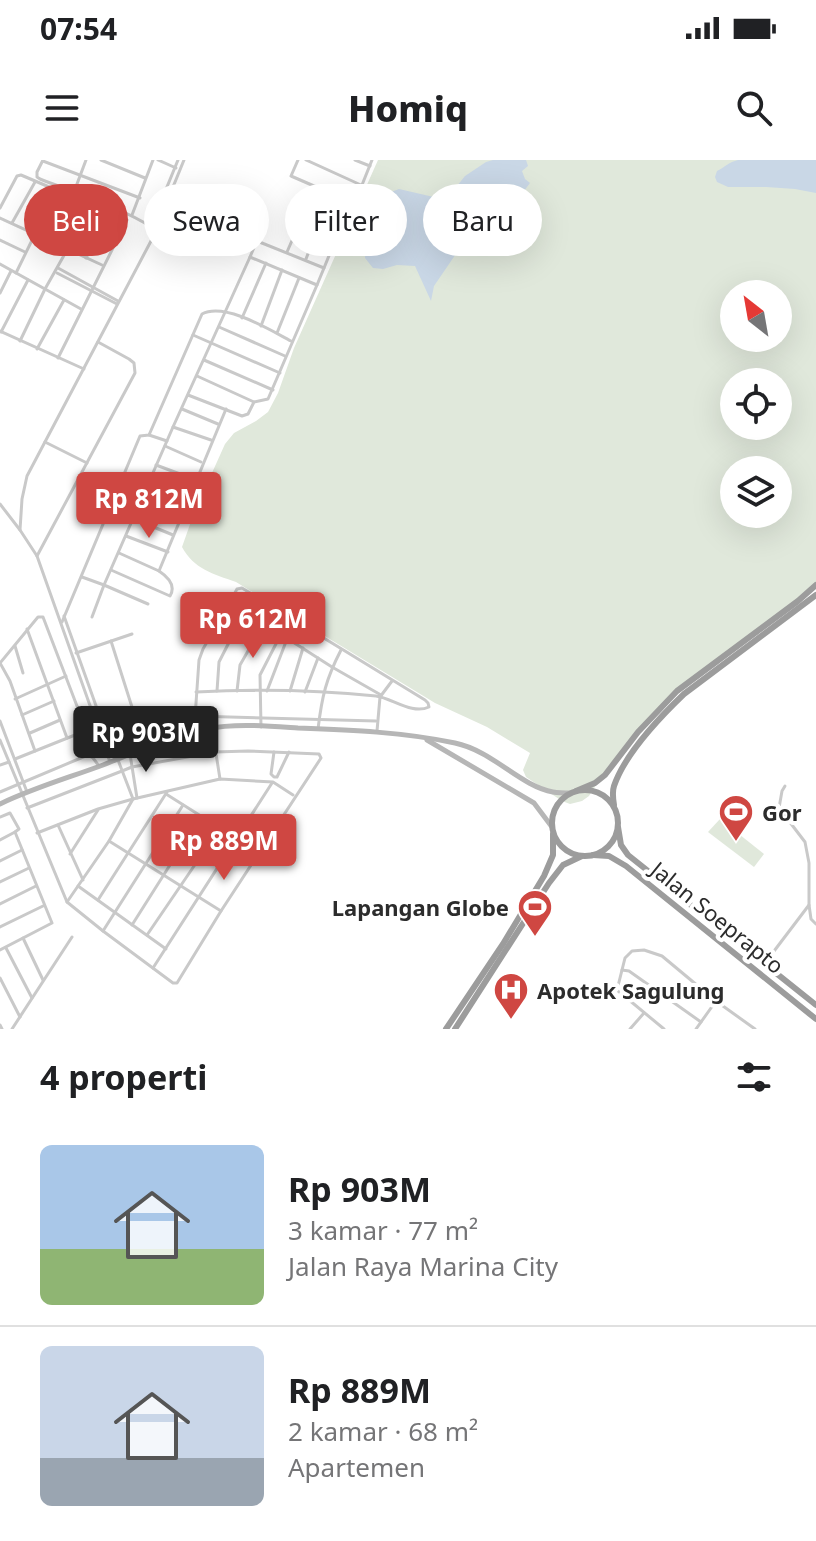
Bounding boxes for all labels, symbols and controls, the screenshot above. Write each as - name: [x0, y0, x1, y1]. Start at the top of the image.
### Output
- text: 07:54: [40, 8, 117, 49]
- text: Homiq: [348, 84, 468, 133]
- icon: menu: [40, 86, 84, 130]
- icon: search: [732, 86, 776, 130]
- chip: Beli: [24, 184, 128, 256]
- chip: Sewa: [144, 184, 269, 256]
- chip: Filter: [285, 184, 407, 256]
- chip: Baru: [423, 184, 542, 256]
- north arrow: [720, 280, 792, 352]
- map controls: [720, 280, 792, 528]
- button: locate: [720, 368, 792, 440]
- button: layers: [720, 456, 792, 528]
- pin: Rp 812M: [75, 472, 223, 540]
- text: Rp 812M: [94, 480, 204, 516]
- pin: Rp 612M: [179, 592, 327, 660]
- text: Rp 612M: [198, 600, 308, 636]
- pin: Rp 903M: [72, 706, 220, 774]
- text: Rp 903M: [91, 714, 201, 750]
- sports icon: Gor: [717, 793, 755, 843]
- place label: Gor: [762, 797, 802, 827]
- pin: Rp 889M: [150, 814, 298, 882]
- text: Rp 889M: [169, 822, 279, 858]
- street label: Jalan Soeprapto: [644, 853, 791, 980]
- sports icon: Lapangan Globe: [516, 888, 554, 938]
- place label: Lapangan Globe: [332, 892, 509, 922]
- hospital icon: Apotek Sagulung: [492, 971, 530, 1021]
- place label: Apotek Sagulung: [537, 975, 725, 1005]
- text: 4 properti: [40, 1054, 207, 1100]
- icon: filters: [732, 1055, 776, 1099]
- text: Rp 903M: [288, 1166, 431, 1212]
- icon: home: [104, 1177, 200, 1273]
- text: 3 kamar · 77 m²: [288, 1212, 478, 1248]
- text: Jalan Raya Marina City: [288, 1248, 558, 1284]
- text: Rp 889M: [288, 1367, 431, 1413]
- icon: home: [104, 1378, 200, 1474]
- text: 2 kamar · 68 m²: [288, 1413, 478, 1449]
- text: Apartemen: [288, 1449, 425, 1485]

